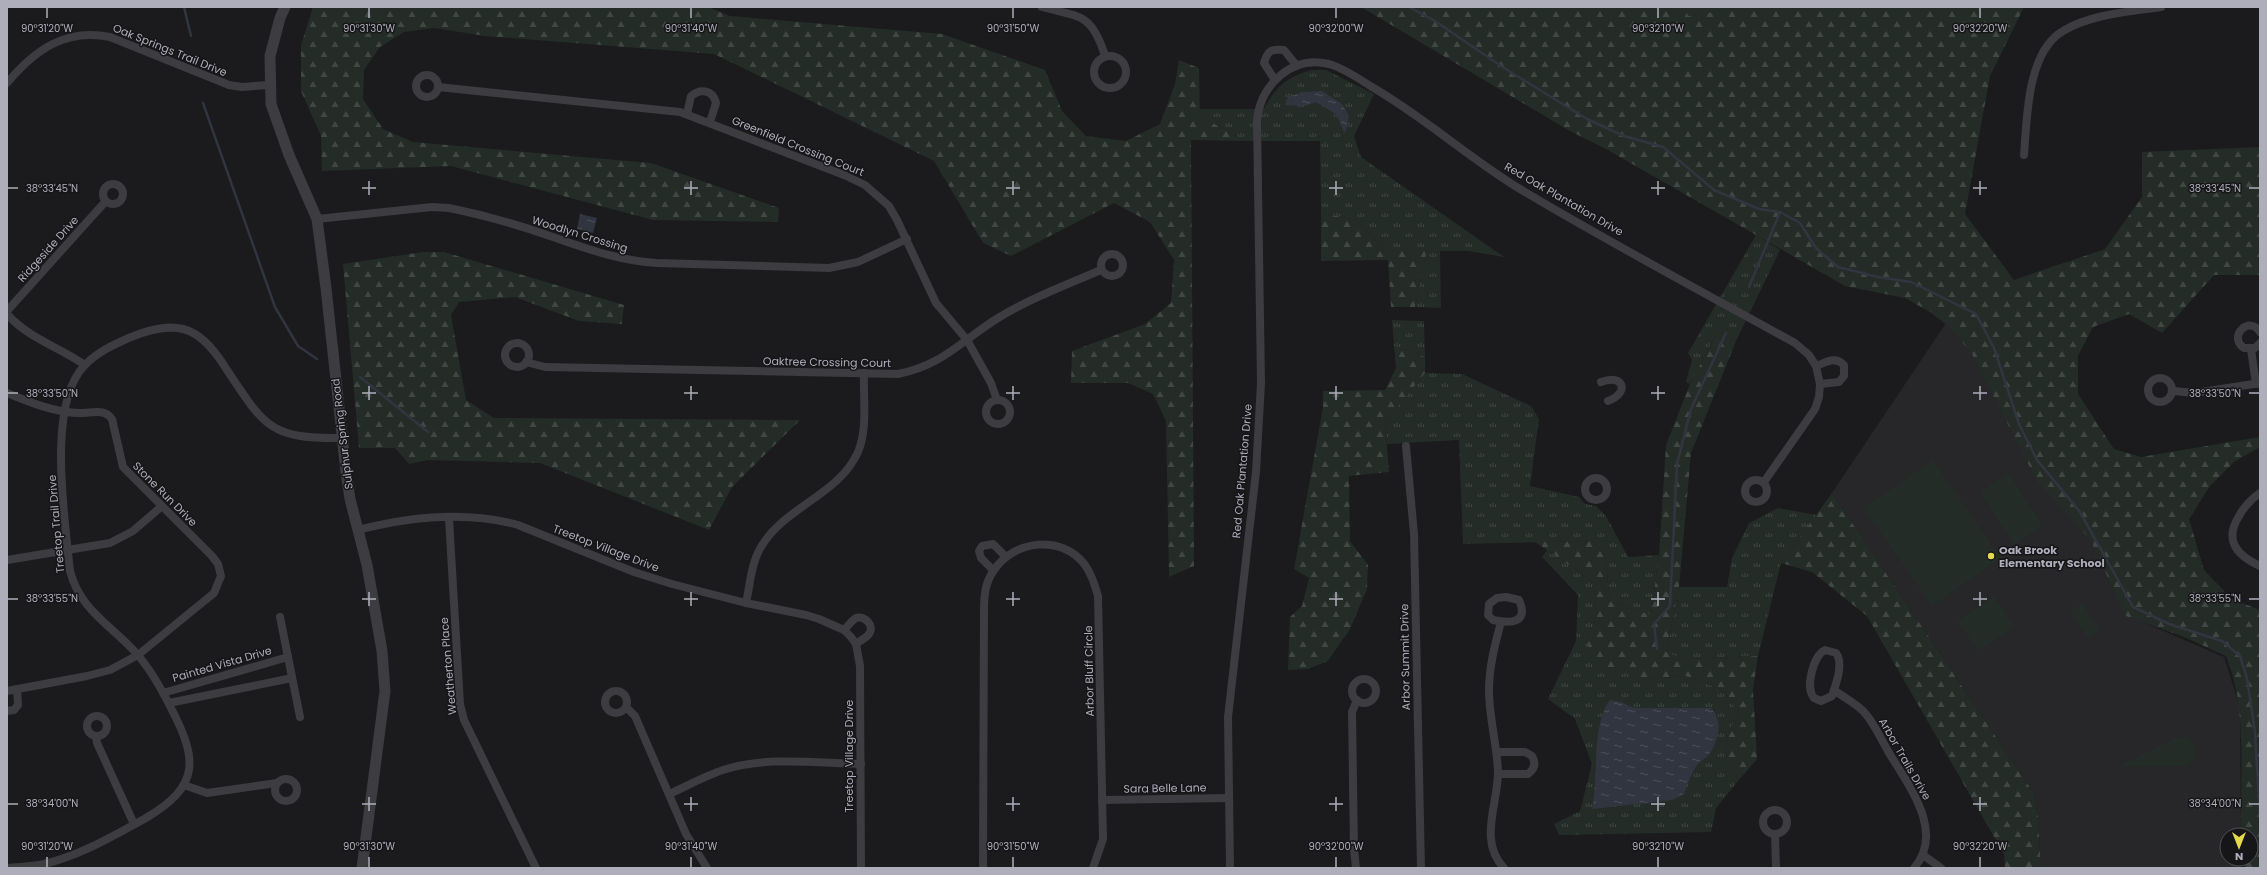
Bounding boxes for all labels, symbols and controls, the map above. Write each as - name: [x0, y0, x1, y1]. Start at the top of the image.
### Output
- street label: Oak Springs Trail Drive: [110, 20, 230, 80]
- text: 90°31'20"W: [21, 21, 73, 36]
- text: 90°31'30"W: [343, 21, 395, 36]
- text: 90°31'40"W: [665, 21, 718, 36]
- text: 90°31'50"W: [987, 21, 1040, 36]
- text: 90°32'00"W: [1308, 21, 1364, 36]
- text: 90°32'10"W: [1632, 21, 1684, 36]
- text: 90°32'20"W: [1953, 21, 2008, 36]
- street label: Greenfield Crossing Court: [729, 112, 867, 180]
- street label: Red Oak Plantation Drive: [1502, 158, 1627, 240]
- text: 38°33'45"N: [26, 181, 78, 196]
- text: 38°33'45"N: [2189, 181, 2241, 196]
- street label: Ridgeside Drive: [14, 212, 82, 286]
- street label: Woodlyn Crossing: [530, 212, 630, 256]
- street label: Oaktree Crossing Court: [763, 353, 891, 371]
- street label: Sulphur Spring Road: [327, 378, 357, 490]
- text: 38°33'50"N: [26, 386, 78, 401]
- text: 38°33'50"N: [2189, 386, 2241, 401]
- street label: Red Oak Plantation Drive: [1228, 403, 1256, 539]
- street label: Stone Run Drive: [129, 458, 201, 530]
- street label: Treetop Trail Drive: [44, 474, 68, 574]
- street label: Treetop Village Drive: [550, 520, 662, 576]
- place label: Oak Brook Elementary School: [1999, 542, 2105, 571]
- marker: Oak Brook Elementary School: [1986, 551, 1996, 561]
- text: 38°33'55"N: [26, 591, 78, 606]
- text: 38°33'55"N: [2189, 591, 2241, 606]
- street label: Arbor Summit Drive: [1396, 603, 1414, 710]
- street label: Weatherton Place: [436, 616, 460, 716]
- street label: Arbor Bluff Circle: [1080, 625, 1098, 717]
- street label: Painted Vista Drive: [170, 642, 274, 686]
- street label: Treetop Village Drive: [841, 699, 857, 812]
- street label: Arbor Trails Drive: [1875, 715, 1935, 803]
- street label: Sara Belle Lane: [1123, 779, 1207, 797]
- text: 38°34'00"N: [26, 796, 78, 811]
- text: 38°34'00"N: [2189, 796, 2241, 811]
- north arrow: [2219, 827, 2259, 867]
- text: 90°31'20"W: [21, 839, 73, 854]
- text: 90°31'30"W: [343, 839, 395, 854]
- text: 90°31'40"W: [665, 839, 718, 854]
- text: 90°31'50"W: [987, 839, 1040, 854]
- text: 90°32'00"W: [1308, 839, 1364, 854]
- text: 90°32'10"W: [1632, 839, 1684, 854]
- text: 90°32'20"W: [1953, 839, 2008, 854]
- text: N: [2235, 849, 2243, 865]

